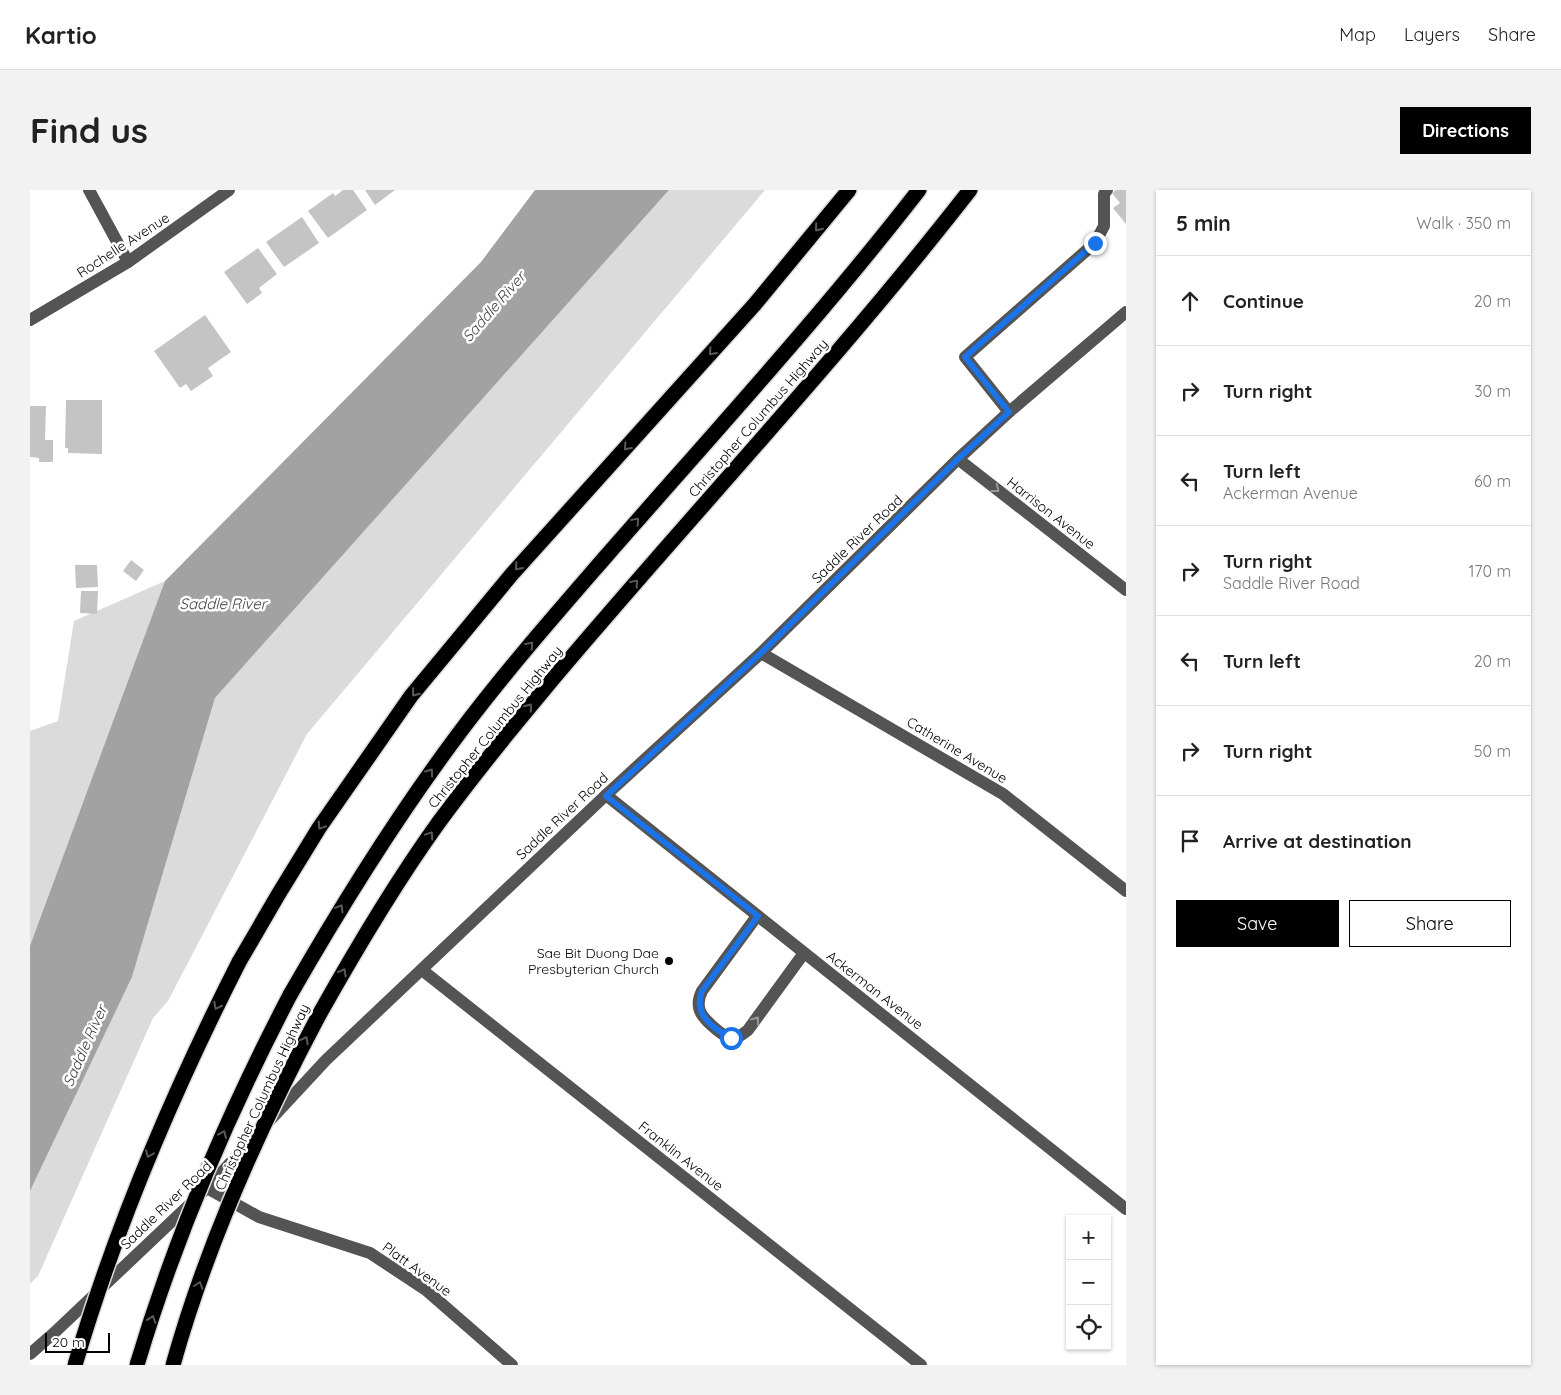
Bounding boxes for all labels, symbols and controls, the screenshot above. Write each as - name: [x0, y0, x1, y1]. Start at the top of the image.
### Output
- text: Kartio: [25, 20, 97, 50]
- text: Map: [1339, 23, 1376, 46]
- text: Layers: [1404, 23, 1460, 46]
- text: Share: [1488, 23, 1536, 46]
- button: Directions: [1400, 107, 1531, 154]
- text: Find us: [30, 108, 148, 152]
- street label: Rochelle Avenue: [73, 208, 173, 282]
- text: 5 min: [1176, 210, 1231, 236]
- text: Walk · 350 m: [1416, 213, 1511, 233]
- one-way arrow: [815, 222, 823, 231]
- route end: [1084, 232, 1107, 255]
- water label: Saddle River: [458, 266, 531, 346]
- icon: ahead: [1176, 287, 1204, 315]
- text: Continue: [1223, 289, 1304, 313]
- text: 20 m: [1474, 291, 1511, 311]
- street label: Christopher Columbus Highway: [684, 335, 832, 501]
- one-way arrow: [709, 346, 718, 355]
- icon: right: [1176, 377, 1204, 405]
- text: Turn right: [1223, 379, 1312, 403]
- text: 30 m: [1474, 381, 1511, 401]
- one-way arrow: [624, 441, 633, 450]
- text: Turn left: [1223, 459, 1301, 483]
- icon: left: [1176, 467, 1204, 495]
- text: 60 m: [1474, 471, 1511, 491]
- street label: Harrison Avenue: [1003, 473, 1099, 553]
- text: Ackerman Avenue: [1223, 483, 1358, 503]
- one-way arrow: [991, 484, 1000, 493]
- street label: Saddle River Road: [808, 491, 906, 587]
- one-way arrow: [631, 518, 640, 527]
- text: Turn right: [1223, 549, 1312, 573]
- icon: right: [1176, 557, 1204, 585]
- text: 170 m: [1468, 561, 1511, 581]
- one-way arrow: [515, 562, 524, 571]
- text: Saddle River Road: [1223, 573, 1360, 593]
- one-way arrow: [630, 580, 639, 589]
- water label: Saddle River: [180, 594, 269, 613]
- one-way arrow: [525, 641, 534, 650]
- street label: Christopher Columbus Highway: [424, 642, 566, 812]
- icon: left: [1176, 647, 1204, 675]
- text: Turn left: [1223, 649, 1301, 673]
- text: 20 m: [1474, 651, 1511, 671]
- one-way arrow: [411, 687, 420, 696]
- one-way arrow: [524, 703, 533, 712]
- street label: Catherine Avenue: [903, 713, 1011, 787]
- icon: right: [1176, 737, 1204, 765]
- text: Turn right: [1223, 739, 1312, 763]
- text: 50 m: [1474, 741, 1511, 761]
- one-way arrow: [424, 768, 433, 778]
- street label: Saddle River Road: [512, 769, 612, 863]
- one-way arrow: [318, 820, 327, 829]
- icon: arrive: [1176, 827, 1204, 855]
- text: Arrive at destination: [1223, 829, 1412, 853]
- one-way arrow: [424, 832, 433, 841]
- button: Save: [1176, 900, 1339, 947]
- button: Share: [1349, 900, 1511, 947]
- one-way arrow: [334, 904, 344, 913]
- place label: Sae Bit Duong Dae Presbyterian Church: [528, 944, 659, 978]
- street label: Ackerman Avenue: [823, 947, 927, 1033]
- marker: Sae Bit Duong Dae Presbyterian Church: [663, 955, 675, 967]
- one-way arrow: [336, 968, 346, 977]
- water label: Saddle River: [58, 1000, 112, 1089]
- street label: Christopher Columbus Highway: [211, 1001, 313, 1193]
- one-way arrow: [213, 1001, 223, 1010]
- one-way arrow: [751, 1017, 759, 1026]
- route start: [720, 1027, 743, 1050]
- one-way arrow: [299, 1036, 309, 1045]
- street label: Franklin Avenue: [635, 1117, 727, 1195]
- one-way arrow: [216, 1130, 227, 1139]
- one-way arrow: [145, 1149, 155, 1157]
- street label: Saddle River Road: [117, 1157, 215, 1253]
- map controls: [1066, 1215, 1111, 1350]
- button: +: [1066, 1215, 1111, 1260]
- street label: Platt Avenue: [379, 1238, 455, 1300]
- button: −: [1066, 1260, 1111, 1305]
- one-way arrow: [193, 1282, 203, 1290]
- button: locate: [1066, 1305, 1111, 1350]
- one-way arrow: [146, 1315, 156, 1323]
- scale bar: [45, 1330, 110, 1353]
- text: 20 m: [52, 1333, 85, 1351]

